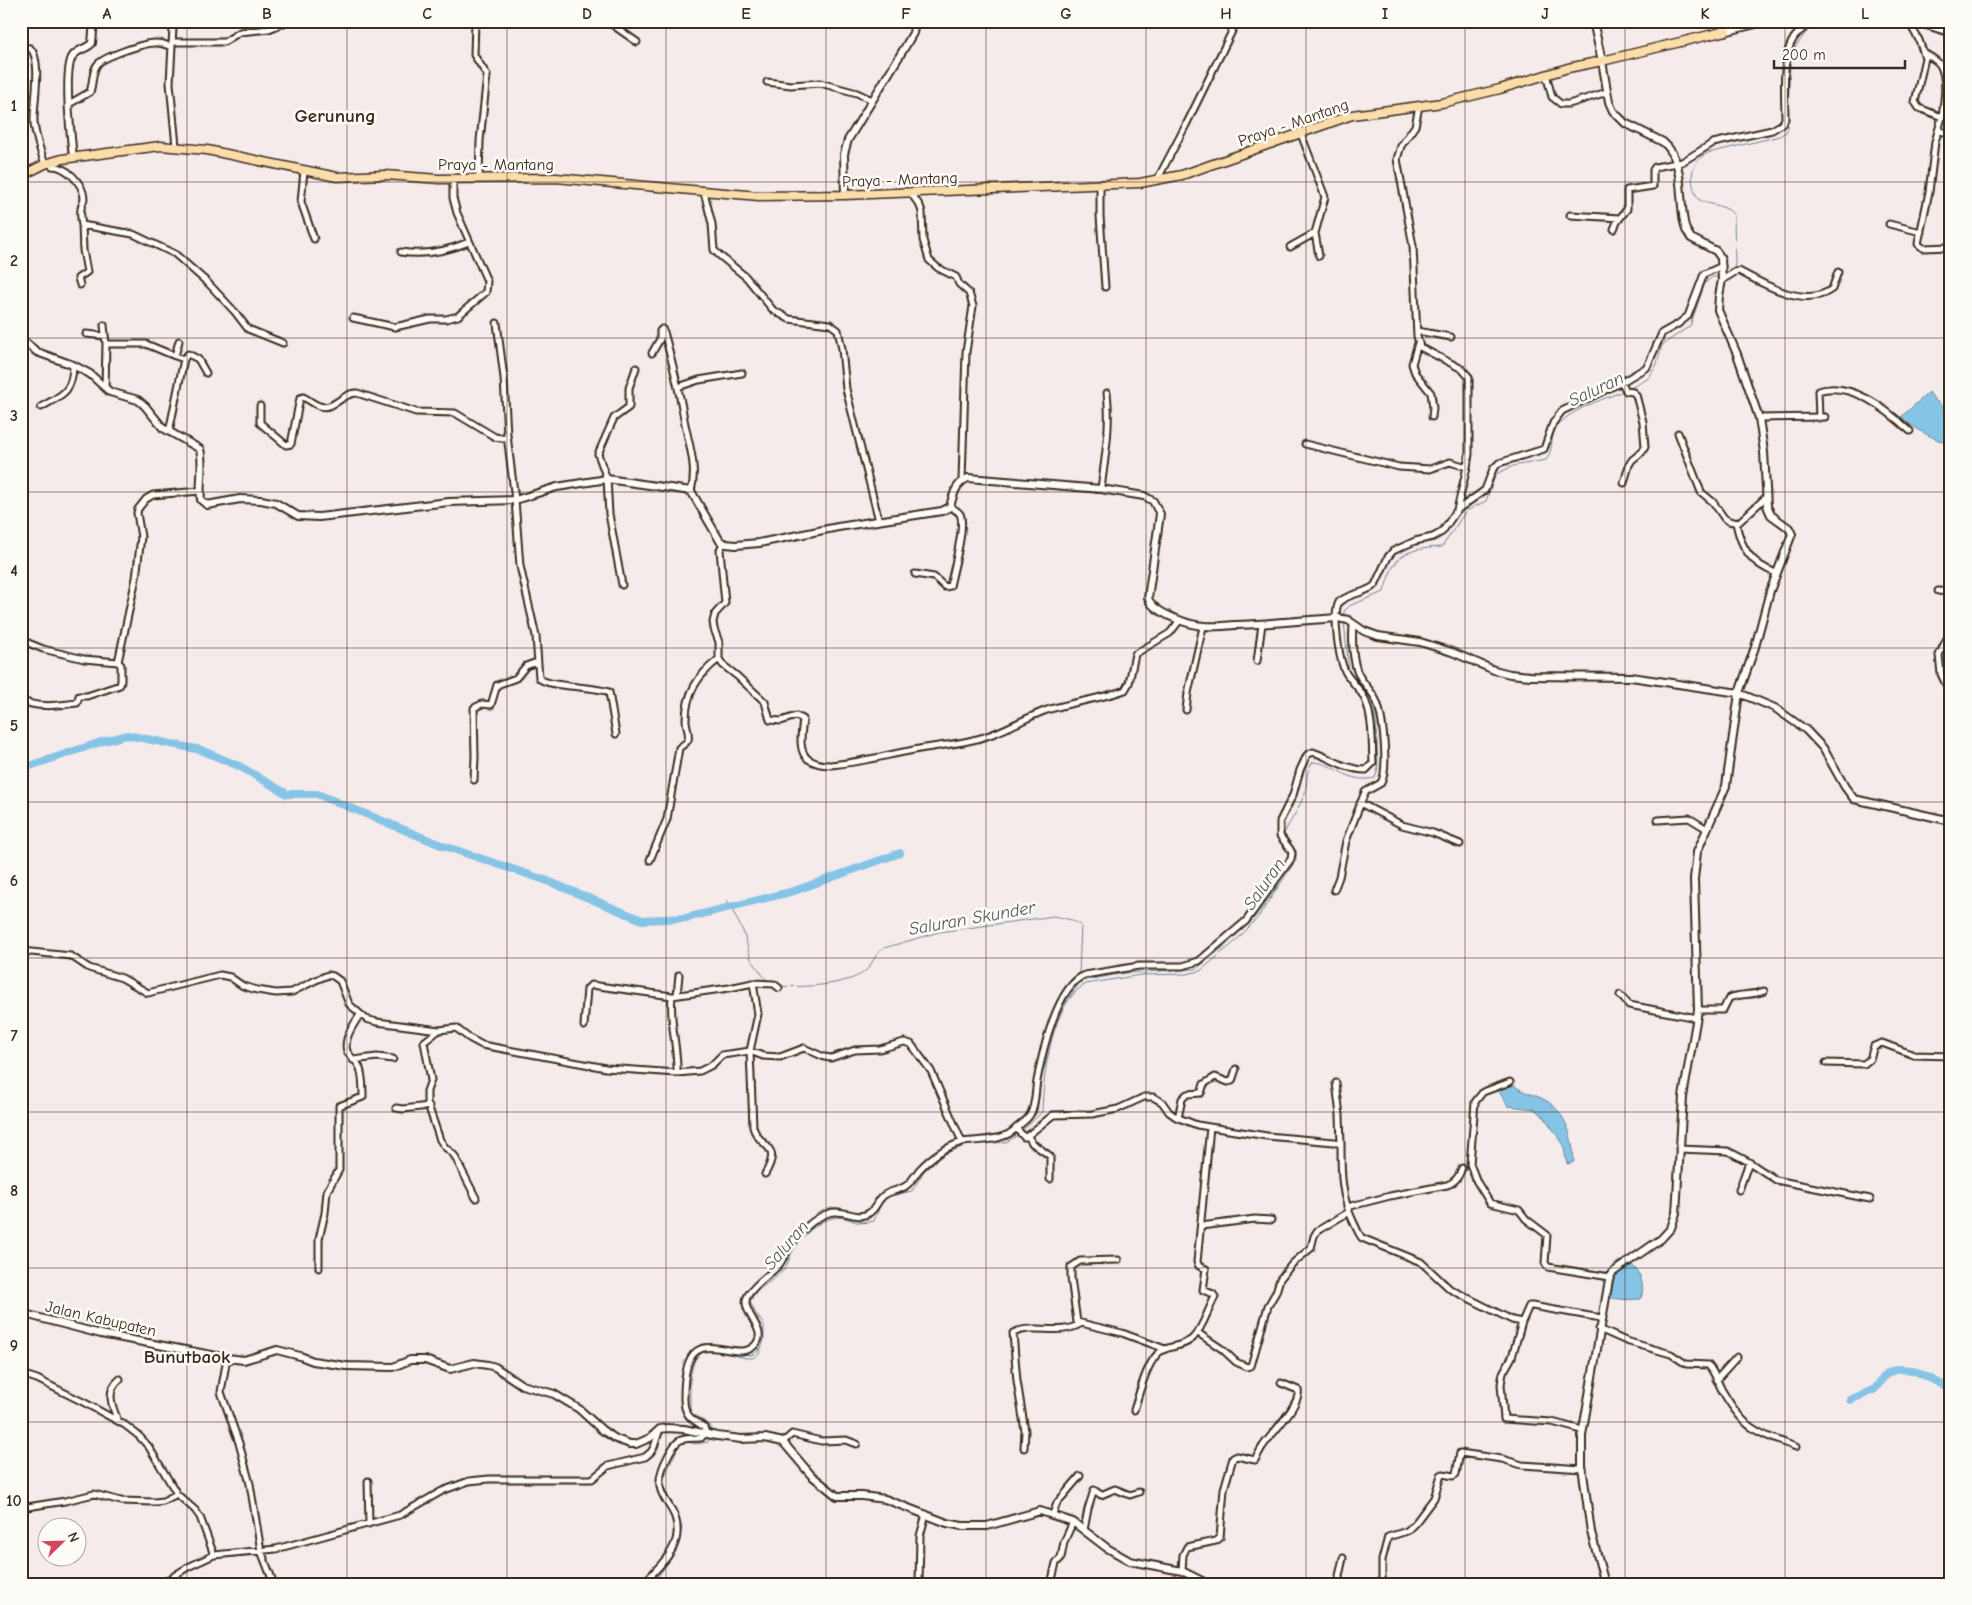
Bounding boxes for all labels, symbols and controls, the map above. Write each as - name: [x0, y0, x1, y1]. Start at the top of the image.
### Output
- text: A: [103, 5, 112, 23]
- text: B: [262, 5, 272, 23]
- text: C: [422, 5, 432, 23]
- text: D: [582, 5, 592, 23]
- text: E: [741, 5, 751, 23]
- text: F: [901, 5, 911, 23]
- text: G: [1060, 5, 1072, 23]
- text: H: [1220, 5, 1232, 23]
- text: I: [1382, 5, 1388, 23]
- text: J: [1541, 5, 1549, 23]
- text: K: [1700, 5, 1710, 23]
- text: L: [1861, 5, 1869, 23]
- scale bar: [1774, 38, 1906, 70]
- text: 200 m: [1782, 46, 1826, 64]
- street label: Praya - Mantang: [1236, 96, 1351, 150]
- text: 1: [11, 97, 17, 115]
- district label: Gerunung: [294, 105, 376, 127]
- street label: Praya - Mantang: [438, 156, 554, 174]
- street label: Praya - Mantang: [842, 169, 958, 191]
- text: 2: [10, 252, 18, 270]
- water label: Saluran: [1565, 368, 1627, 411]
- text: 3: [10, 407, 18, 425]
- text: 4: [10, 562, 18, 580]
- text: 5: [10, 717, 18, 735]
- water label: Saluran: [1239, 854, 1290, 914]
- text: 6: [10, 872, 18, 890]
- water label: Saluran Skunder: [907, 897, 1038, 940]
- text: 7: [10, 1027, 18, 1045]
- text: 8: [10, 1182, 18, 1200]
- water label: Saluran: [759, 1216, 813, 1274]
- street label: Jalan Kabupaten: [44, 1297, 158, 1340]
- text: 9: [10, 1337, 18, 1355]
- district label: Bunutbaok: [144, 1346, 231, 1368]
- text: 10: [6, 1492, 22, 1510]
- north arrow: [38, 1518, 88, 1568]
- text: N: [64, 1530, 83, 1545]

